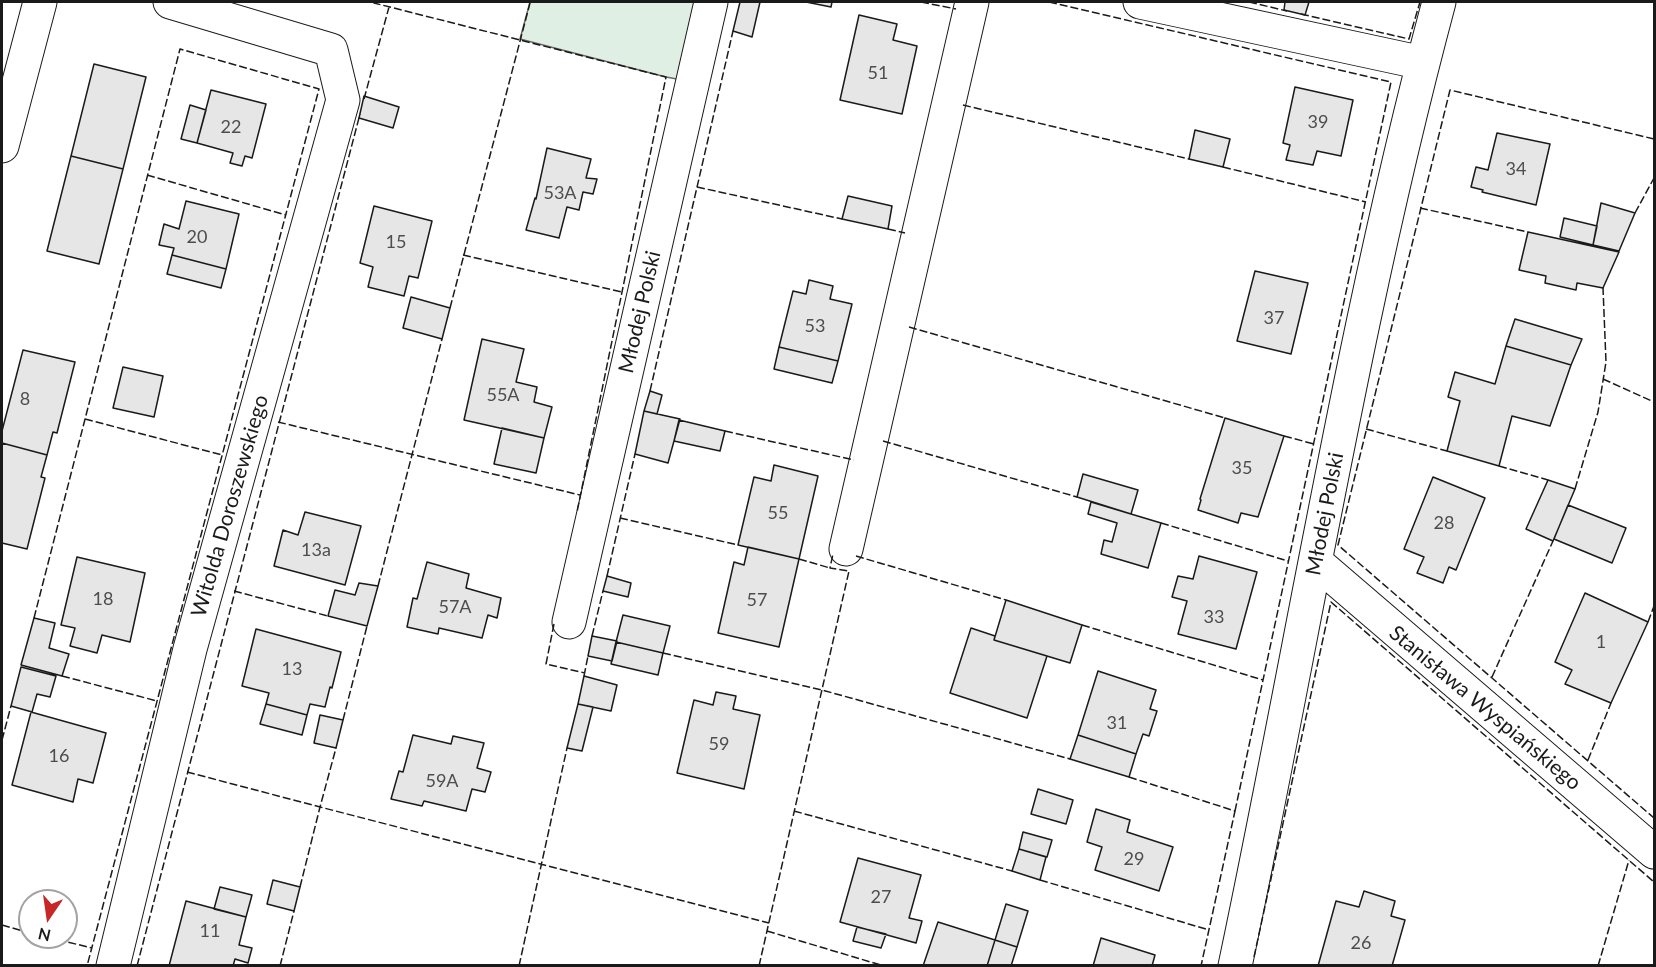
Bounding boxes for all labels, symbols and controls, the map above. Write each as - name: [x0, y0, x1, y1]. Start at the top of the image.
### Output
- house number: 51: [868, 62, 888, 84]
- house number: 39: [1308, 111, 1328, 133]
- house number: 22: [221, 116, 241, 138]
- house number: 34: [1506, 158, 1526, 180]
- house number: 53A: [543, 182, 577, 204]
- house number: 20: [187, 226, 207, 248]
- house number: 15: [386, 231, 406, 253]
- street label: Młodej Polski: [614, 248, 666, 376]
- house number: 37: [1264, 307, 1284, 329]
- house number: 53: [805, 315, 825, 337]
- house number: 55A: [486, 384, 520, 406]
- house number: 8: [20, 388, 30, 410]
- street label: Witolda Doroszewskiego: [186, 392, 274, 620]
- street label: Młodej Polski: [1301, 450, 1349, 578]
- house number: 35: [1232, 457, 1252, 479]
- house number: 55: [768, 502, 788, 524]
- house number: 28: [1434, 512, 1454, 534]
- house number: 13a: [301, 539, 331, 561]
- house number: 18: [93, 588, 113, 610]
- house number: 57: [747, 589, 767, 611]
- house number: 57A: [438, 596, 472, 618]
- house number: 33: [1204, 606, 1224, 628]
- street label: Stanisława Wyspiańskiego: [1384, 620, 1586, 796]
- house number: 1: [1596, 631, 1606, 653]
- house number: 13: [282, 658, 302, 680]
- house number: 31: [1107, 712, 1127, 734]
- house number: 59: [709, 733, 729, 755]
- house number: 16: [49, 745, 69, 767]
- house number: 59A: [425, 770, 459, 792]
- house number: 29: [1124, 848, 1144, 870]
- house number: 27: [871, 886, 891, 908]
- north arrow: [18, 889, 78, 949]
- house number: 11: [200, 920, 220, 942]
- text: N: [36, 924, 52, 946]
- house number: 26: [1351, 932, 1371, 954]

